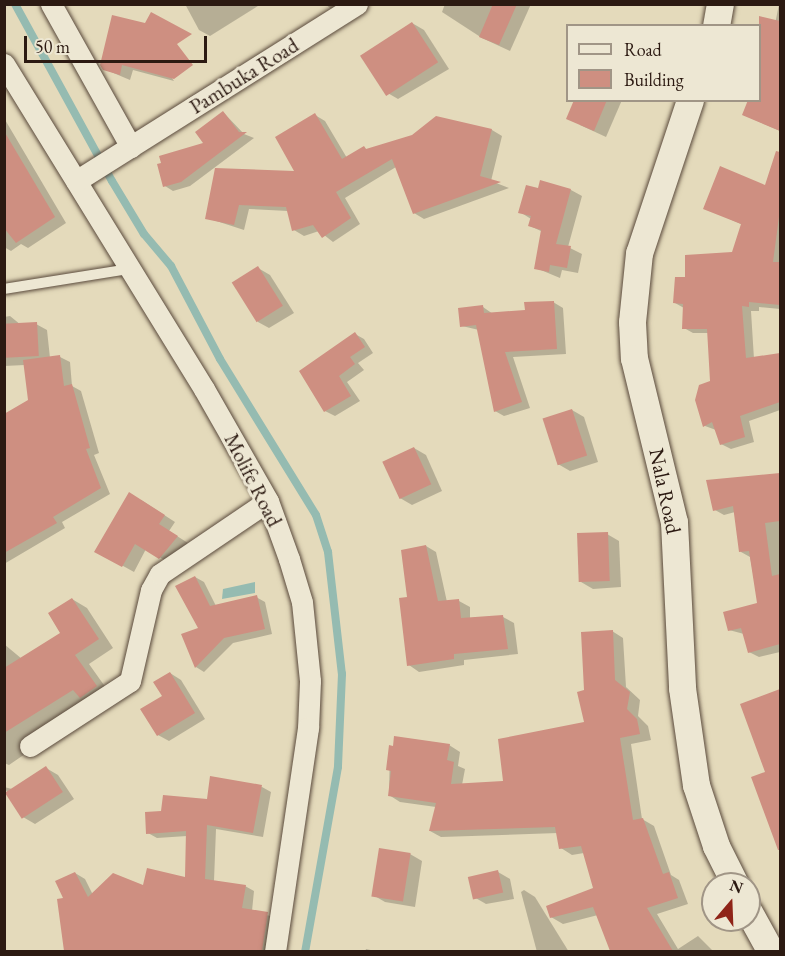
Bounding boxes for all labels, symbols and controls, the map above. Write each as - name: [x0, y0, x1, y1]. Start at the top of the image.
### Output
- scale bar: [27, 24, 210, 62]
- legend: [566, 24, 761, 102]
- street label: Pambuka Road: [185, 33, 303, 119]
- text: 50 m: [35, 35, 70, 58]
- text: Road: [624, 38, 662, 61]
- text: Building: [624, 68, 684, 91]
- street label: Molife Road: [219, 429, 287, 531]
- street label: Nala Road: [644, 446, 686, 536]
- north arrow: [701, 872, 761, 932]
- text: N: [727, 874, 746, 898]

